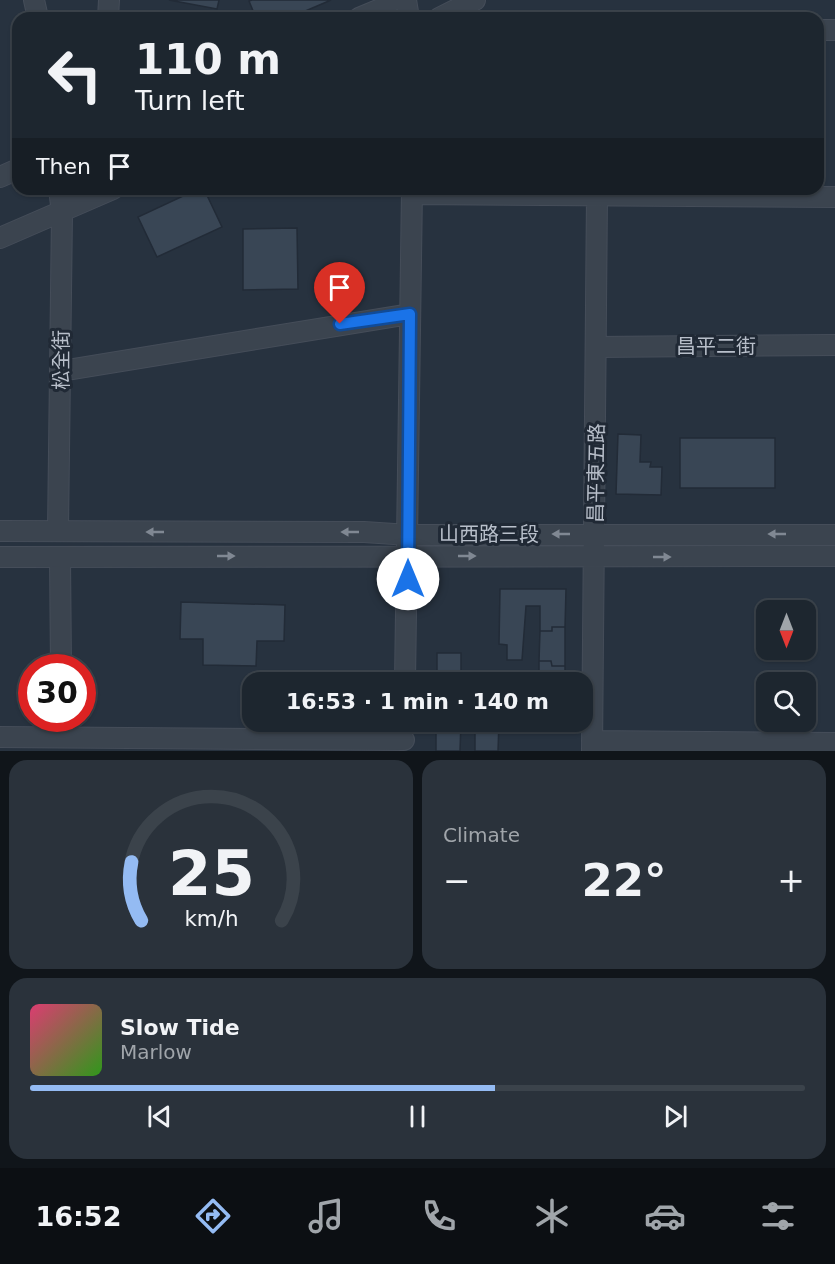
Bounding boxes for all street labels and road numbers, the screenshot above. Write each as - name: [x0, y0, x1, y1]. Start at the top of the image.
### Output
- street label: 松全街: [49, 330, 73, 390]
- street label: 昌平二街: [676, 334, 756, 358]
- street label: 昌平東五路: [583, 423, 609, 523]
- street label: 山西路三段: [439, 522, 539, 546]

